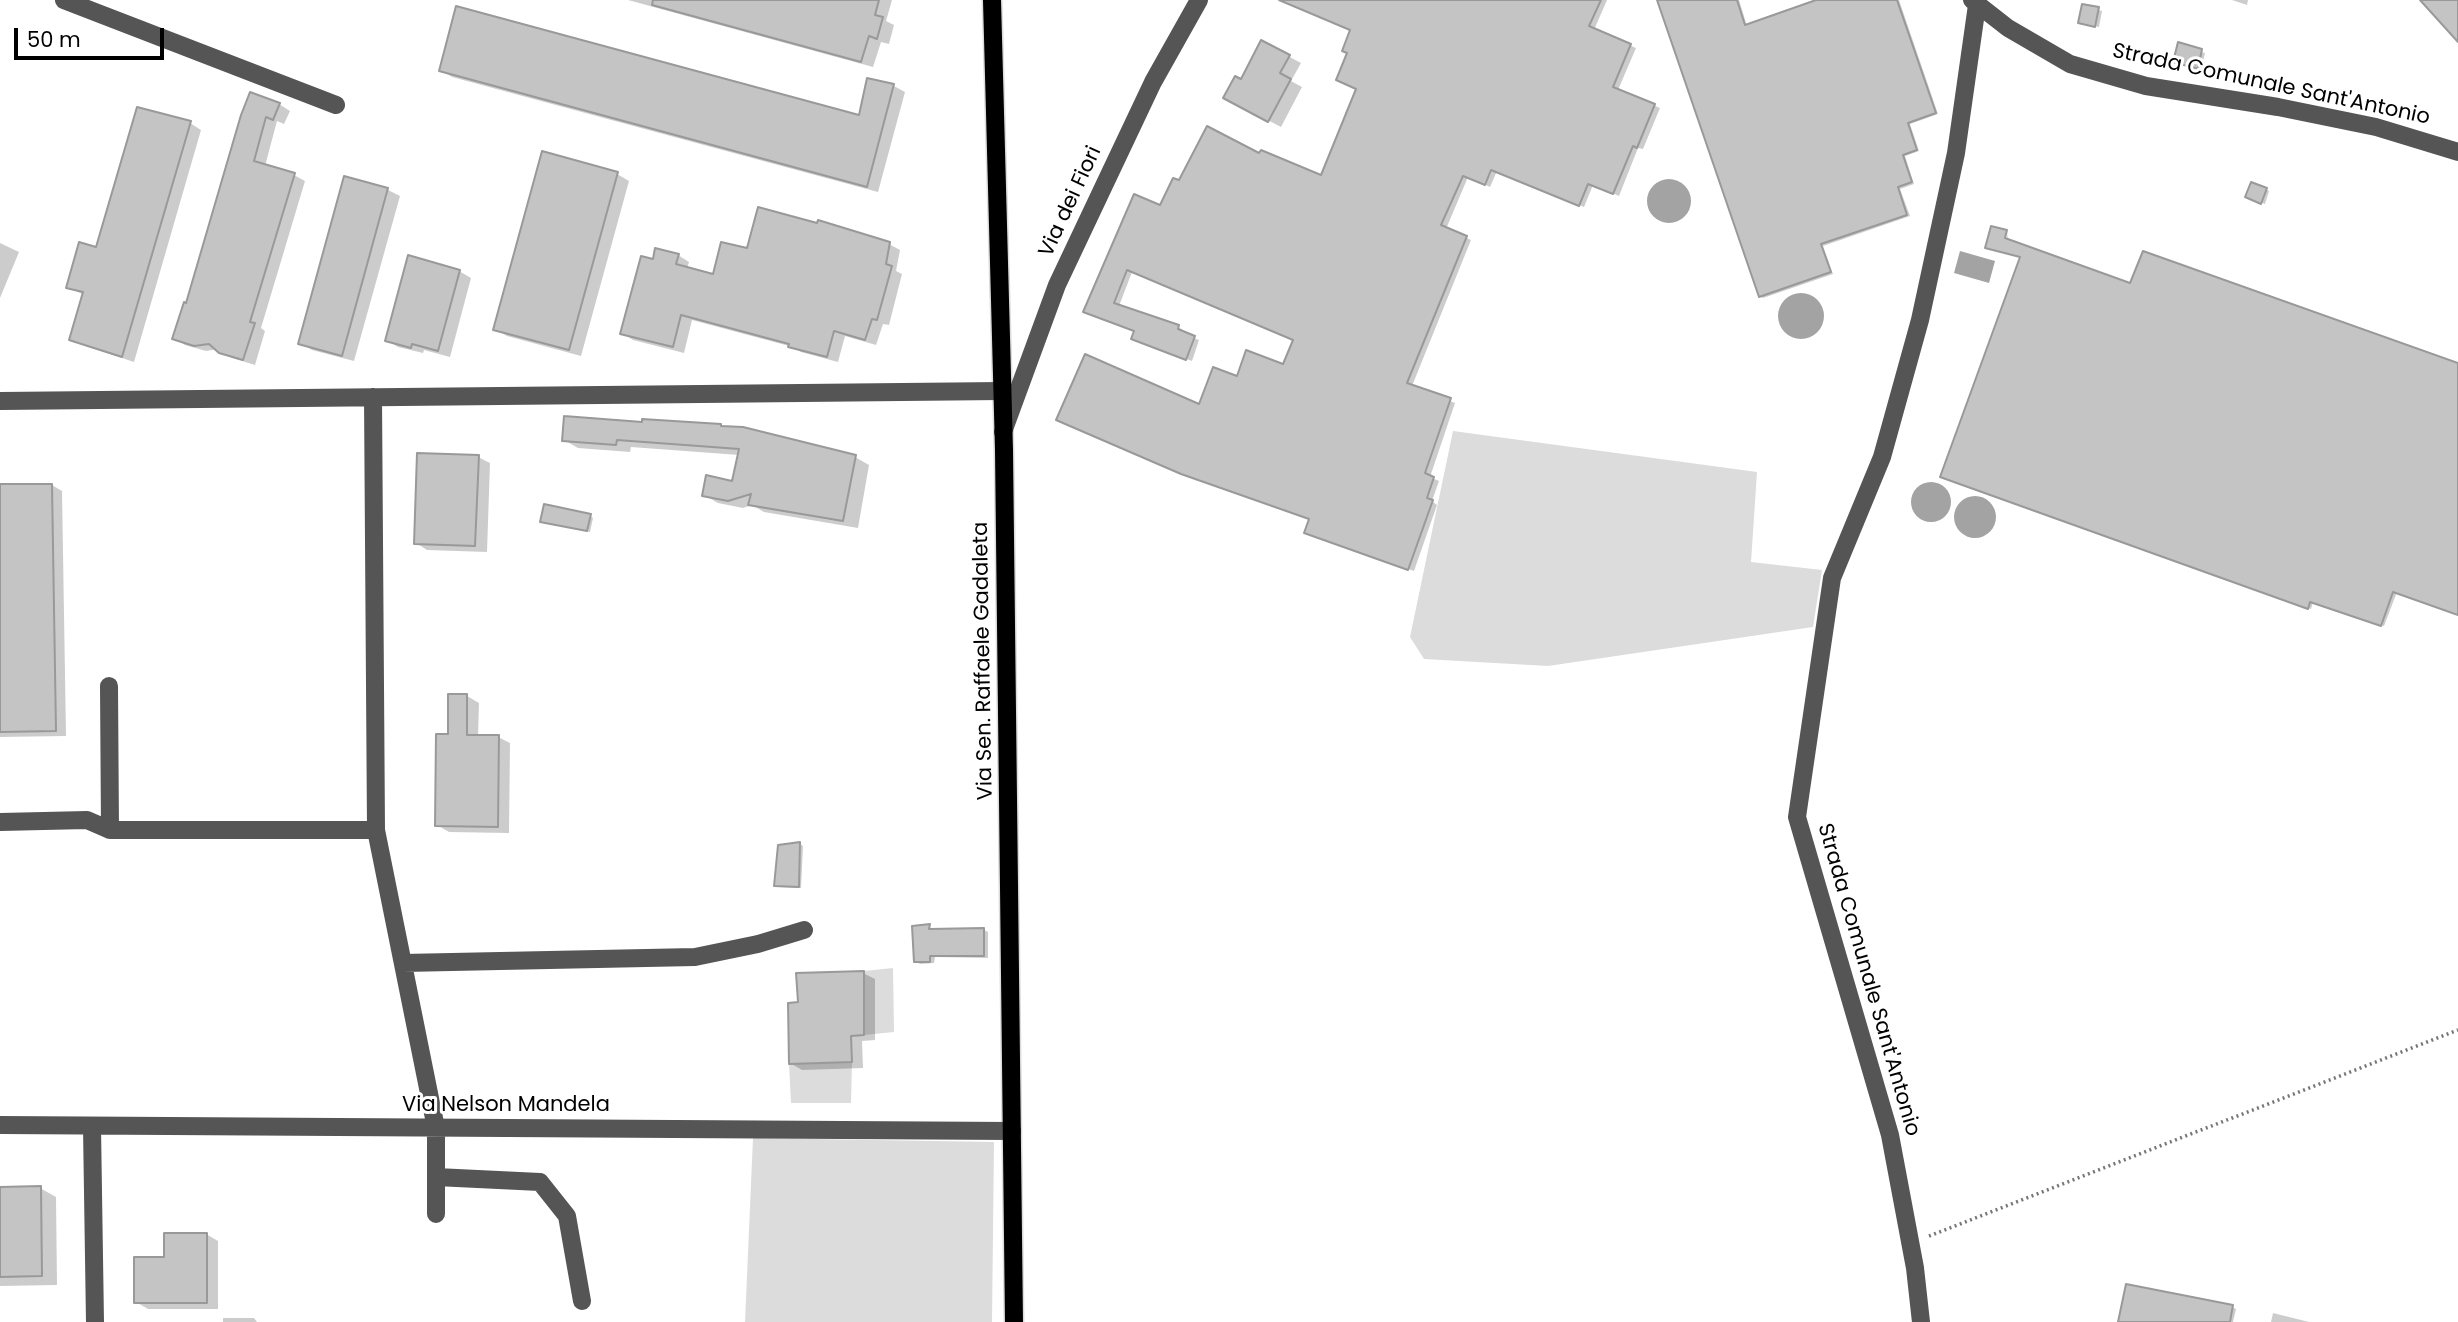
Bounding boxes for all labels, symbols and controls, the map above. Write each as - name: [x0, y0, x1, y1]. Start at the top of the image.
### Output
- scale bar: [18, 14, 168, 58]
- text: 50 m: [27, 25, 81, 54]
- street label: Strada Comunale Sant'Antonio: [2110, 39, 2432, 131]
- street label: Via dei Fiori: [1034, 143, 1108, 261]
- street label: Via Sen. Raffaele Gadaleta: [969, 521, 999, 801]
- street label: Strada Comunale Sant'Antonio: [1811, 821, 1925, 1139]
- street label: Via Nelson Mandela: [402, 1093, 610, 1119]

